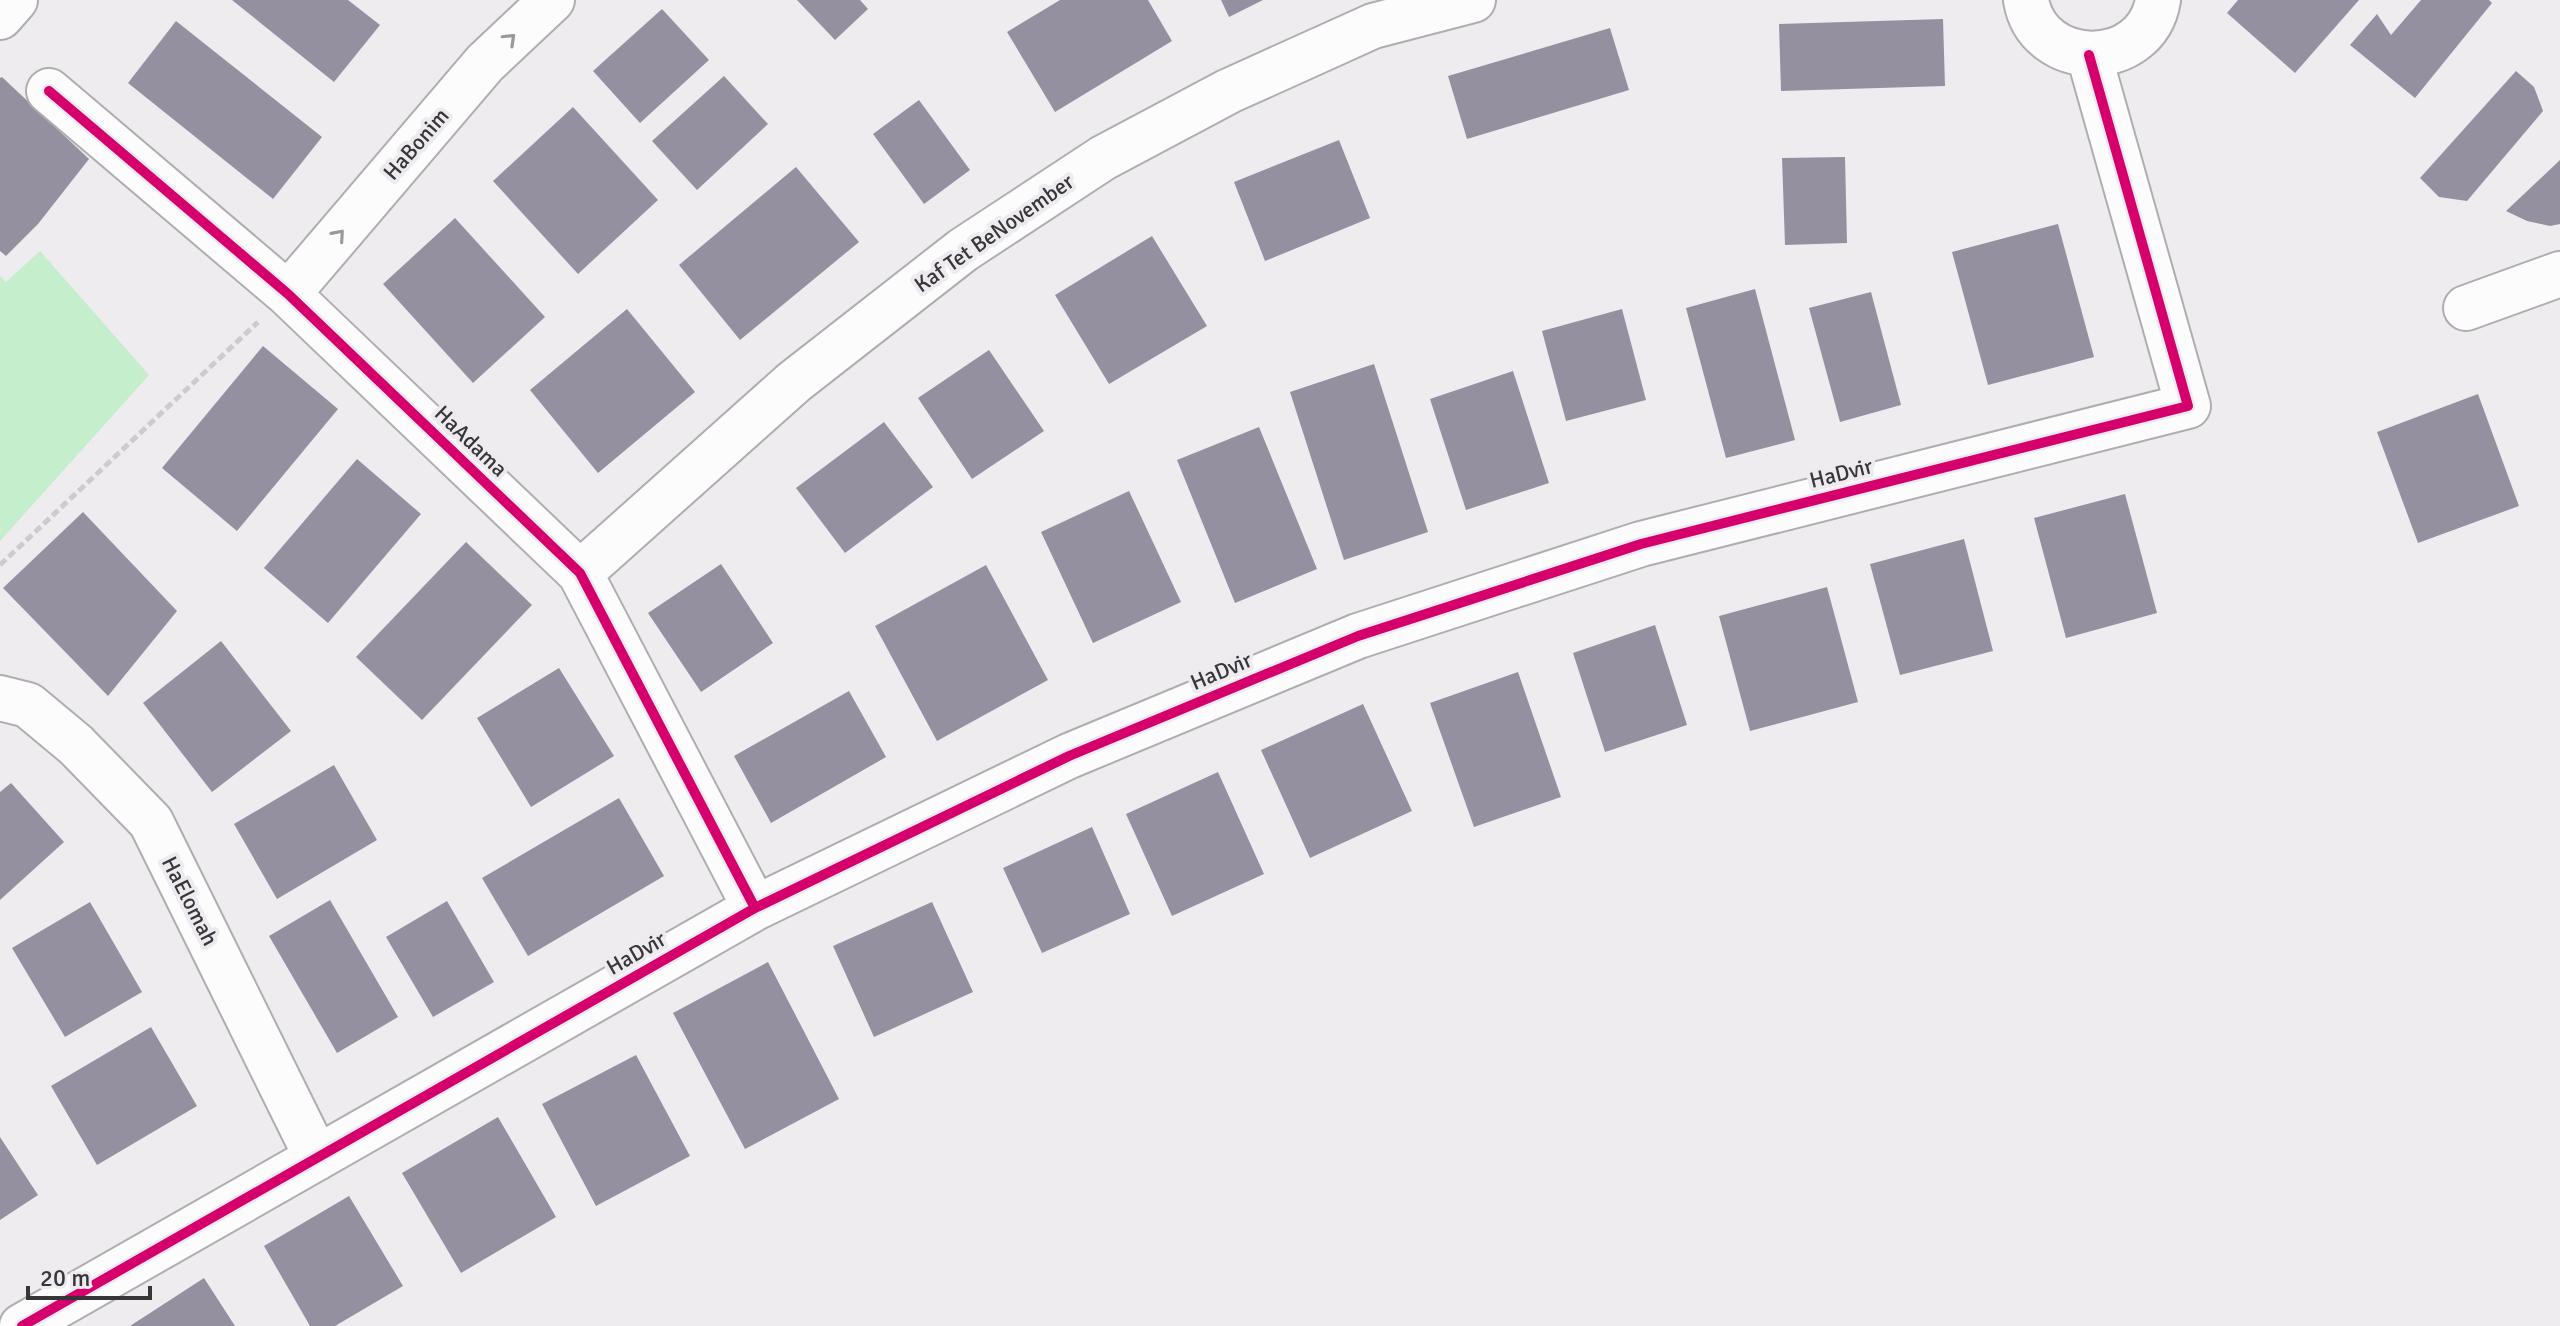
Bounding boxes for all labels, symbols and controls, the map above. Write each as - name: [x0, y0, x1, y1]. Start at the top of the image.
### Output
- one-way arrow: [501, 34, 515, 49]
- street label: HaBonim: [378, 103, 454, 185]
- street label: Kaf Tet BeNovember: [909, 168, 1079, 298]
- one-way arrow: [329, 229, 344, 244]
- street label: HaAdama: [429, 400, 513, 482]
- street label: HaDvir: [1807, 452, 1875, 494]
- street label: HaDvir: [1186, 646, 1256, 696]
- street label: HaElomah: [156, 852, 224, 950]
- street label: HaDvir: [602, 925, 670, 981]
- scale bar: [28, 1250, 150, 1300]
- text: 20 m: [40, 1263, 90, 1293]

